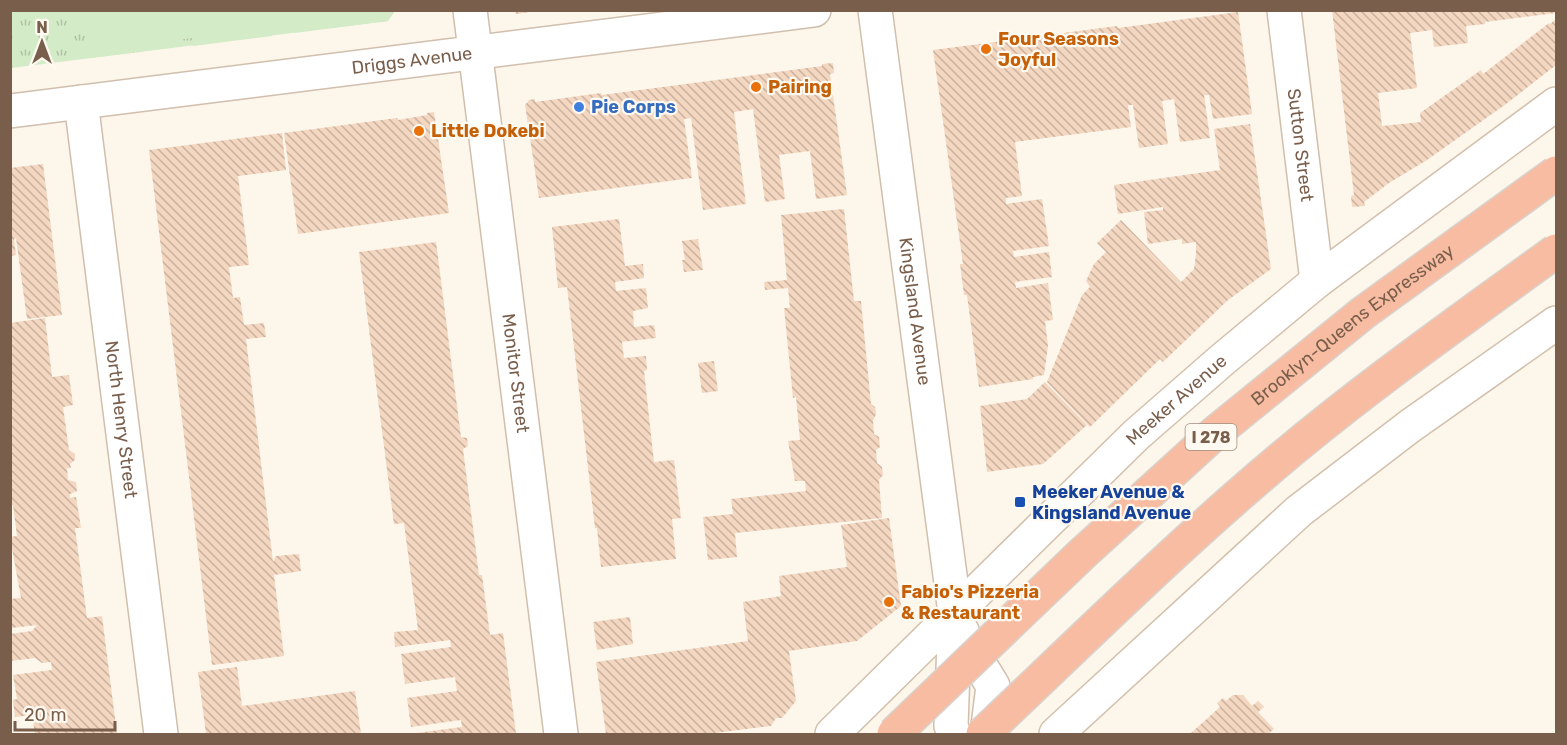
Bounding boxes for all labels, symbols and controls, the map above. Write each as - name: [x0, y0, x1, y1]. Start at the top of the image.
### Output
- north arrow: [12, 12, 72, 72]
- text: N: [36, 18, 48, 37]
- place label: Four Seasons Joyful: [998, 28, 1119, 71]
- street label: Driggs Avenue: [350, 42, 473, 79]
- marker: Four Seasons Joyful: [979, 42, 993, 56]
- place label: Pairing: [768, 76, 832, 98]
- marker: Pairing: [749, 80, 763, 94]
- street label: Sutton Street: [1283, 87, 1318, 203]
- place label: Pie Corps: [591, 96, 676, 118]
- marker: Pie Corps: [572, 100, 586, 114]
- place label: Little Dokebi: [431, 120, 545, 142]
- marker: Little Dokebi: [412, 124, 426, 138]
- street label: Kingsland Avenue: [894, 236, 936, 387]
- street label: Brooklyn-Queens Expressway: [1247, 240, 1458, 410]
- street label: Monitor Street: [497, 312, 534, 434]
- street label: North Henry Street: [100, 339, 142, 500]
- street label: Meeker Avenue: [1121, 350, 1231, 450]
- road number: I 278: [1186, 424, 1236, 450]
- place label: Meeker Avenue & Kingsland Avenue: [1032, 481, 1191, 524]
- marker: Meeker Avenue & Kingsland Avenue: [1013, 495, 1027, 509]
- place label: Fabio's Pizzeria & Restaurant: [901, 581, 1039, 624]
- marker: Fabio's Pizzeria & Restaurant: [882, 595, 896, 609]
- scale bar: [15, 694, 116, 732]
- text: 20 m: [24, 704, 66, 726]

